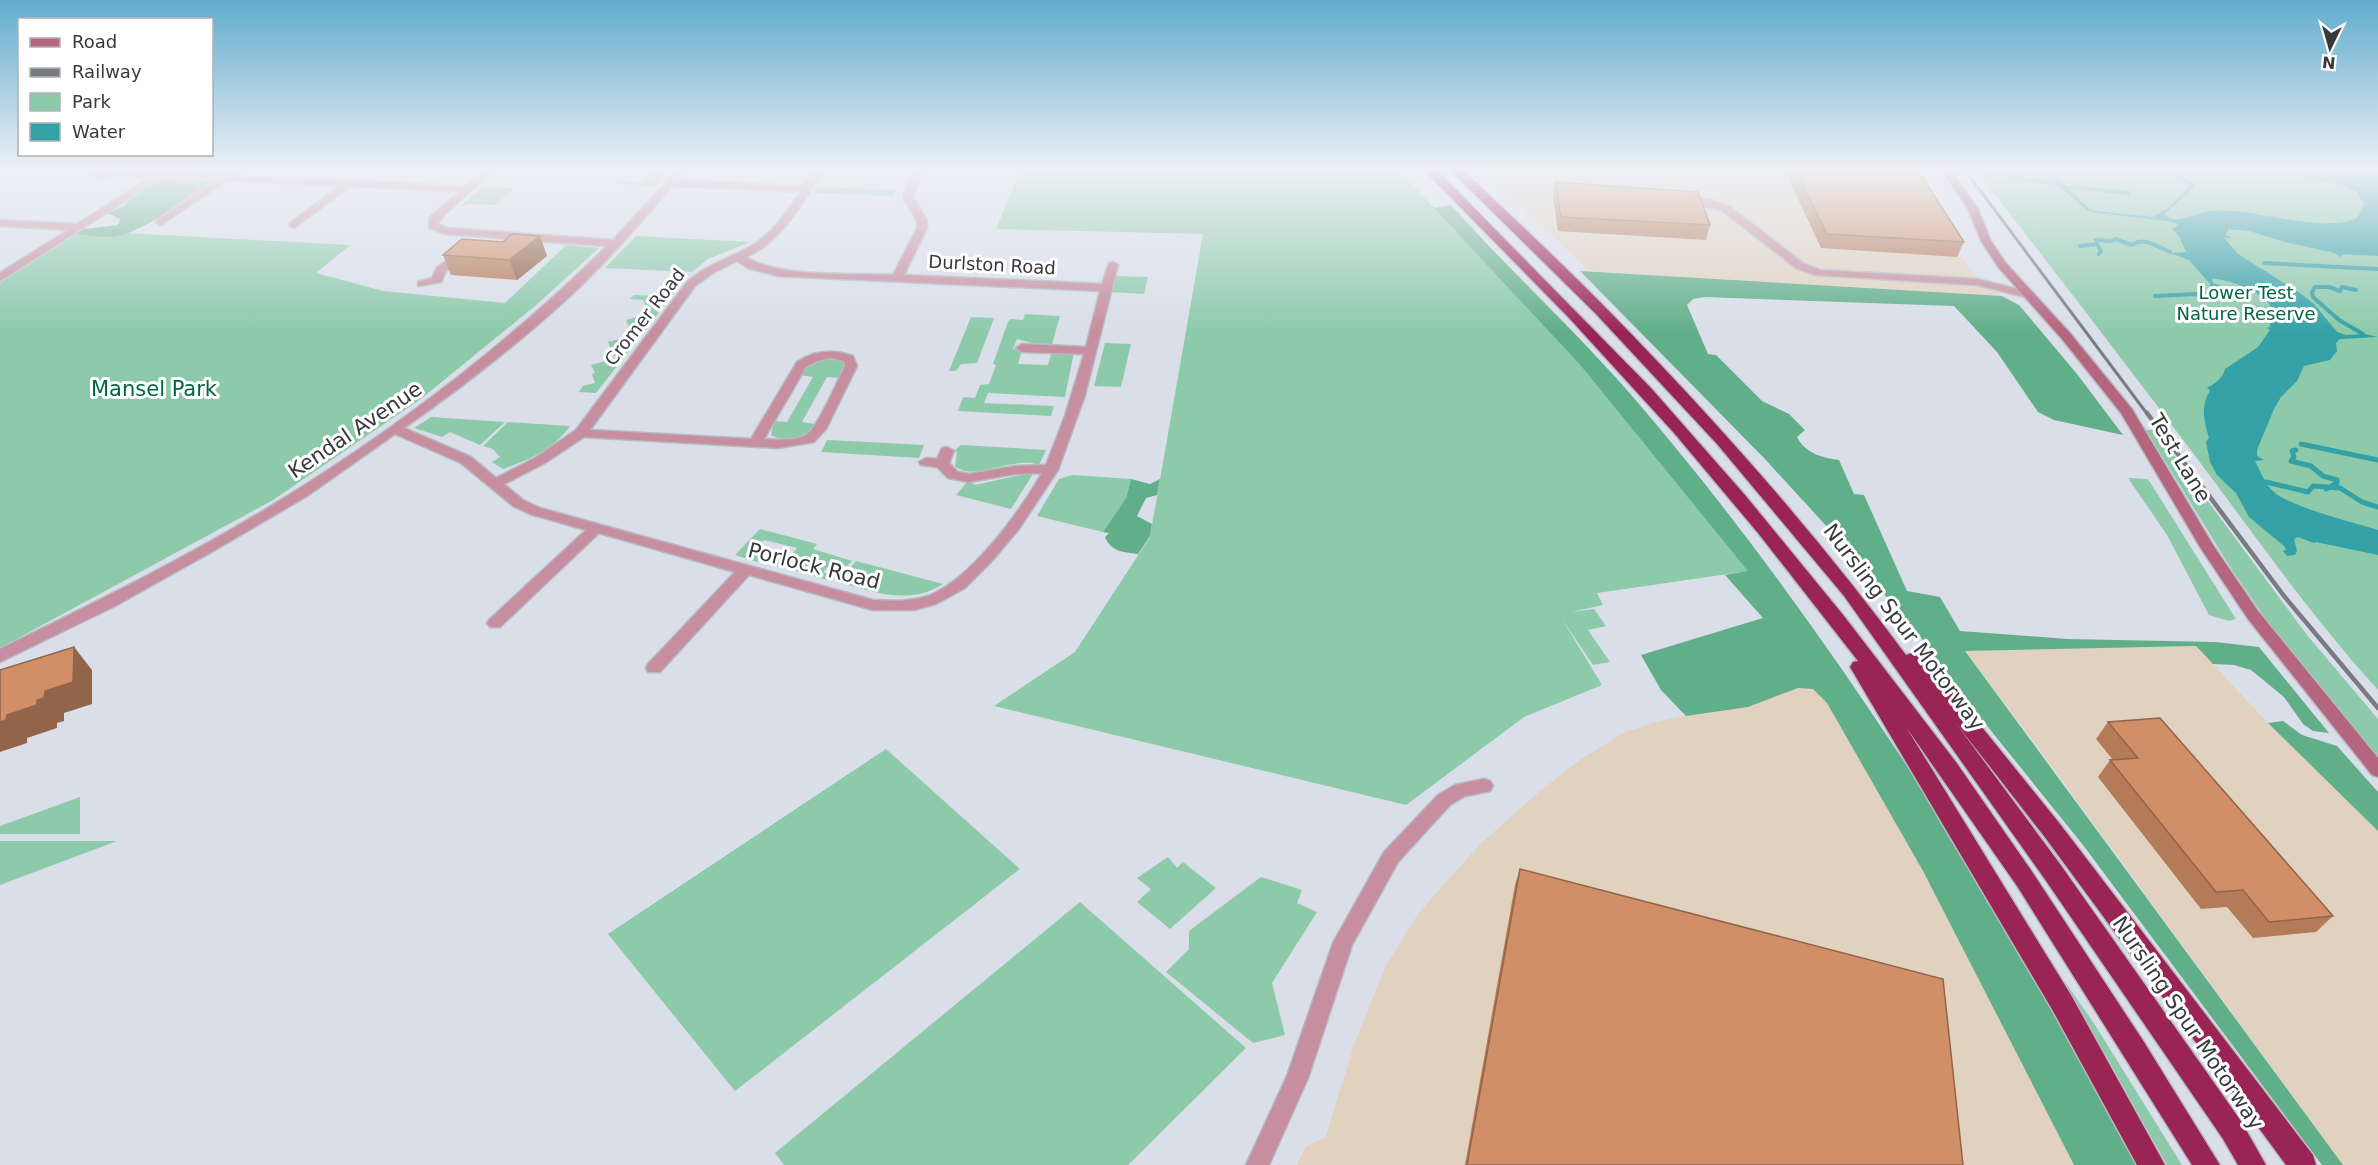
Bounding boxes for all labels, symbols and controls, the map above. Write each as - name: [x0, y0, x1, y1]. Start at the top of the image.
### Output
- legend: [18, 18, 213, 156]
- north arrow: [2300, 18, 2360, 78]
- text: Road: [72, 31, 117, 52]
- text: N: [2321, 52, 2336, 72]
- text: Railway: [72, 61, 142, 82]
- text: Park: [72, 91, 111, 112]
- text: Water: [72, 121, 126, 142]
- street label: Durlston Road: [928, 251, 1056, 278]
- street label: Cromer Road: [600, 264, 689, 369]
- park label: Lower Test Nature Reserve: [2176, 282, 2316, 324]
- park label: Mansel Park: [91, 377, 218, 401]
- street label: Kendal Avenue: [284, 377, 426, 483]
- street label: Test Lane: [2144, 409, 2216, 507]
- street label: Nursling Spur Motorway: [1819, 519, 1989, 735]
- street label: Porlock Road: [746, 538, 882, 594]
- street label: Nursling Spur Motorway: [2108, 912, 2268, 1134]

